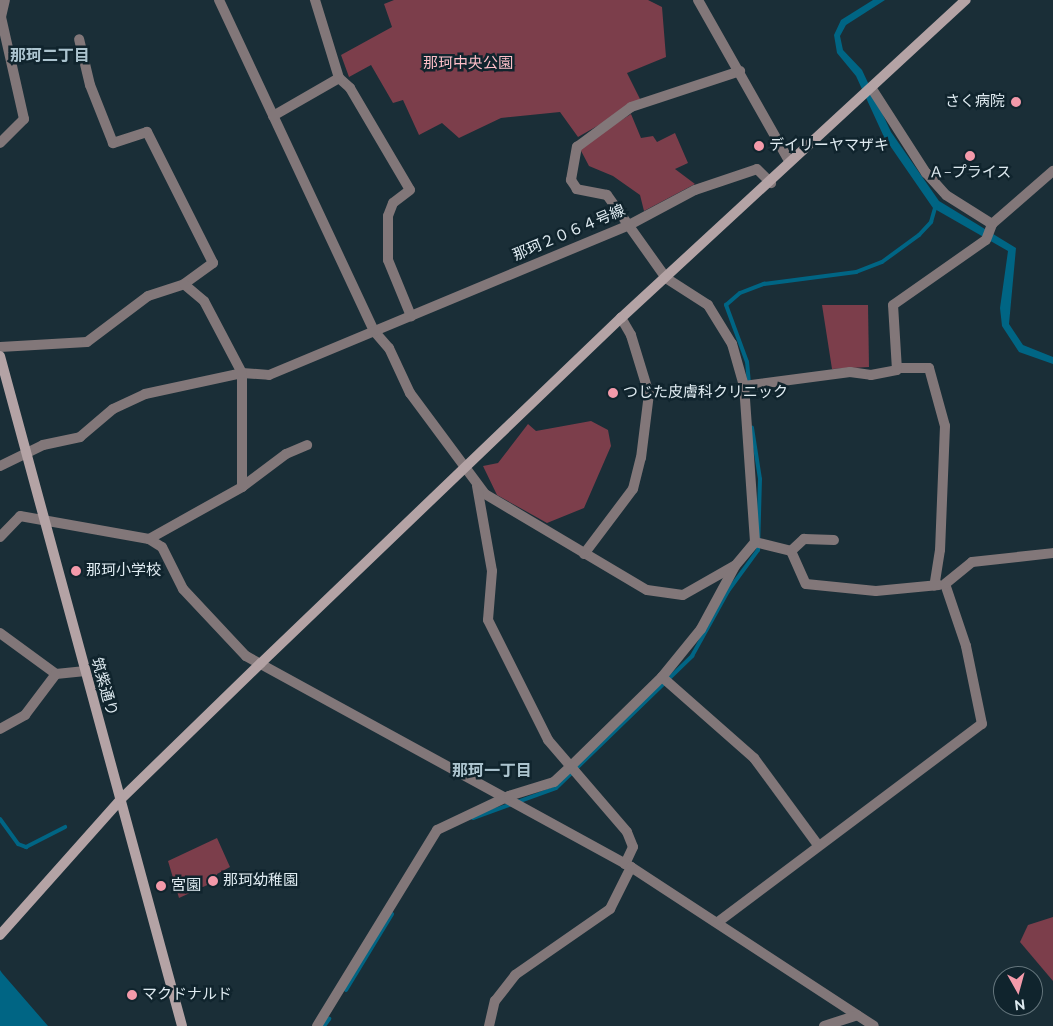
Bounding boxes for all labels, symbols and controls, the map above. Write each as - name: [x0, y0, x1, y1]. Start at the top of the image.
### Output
- district label: 那珂二丁目: [10, 46, 90, 66]
- park label: 那珂中央公園: [423, 55, 513, 73]
- place label: さく病院: [945, 93, 1005, 111]
- marker: さく病院: [1009, 95, 1023, 109]
- place label: デイリーヤマザキ: [769, 137, 889, 155]
- marker: デイリーヤマザキ: [753, 140, 765, 152]
- marker: Ａ−プライス: [964, 150, 976, 162]
- place label: Ａ−プライス: [928, 164, 1012, 182]
- street label: 那珂２０６４号線: [510, 201, 628, 265]
- place label: つじた皮膚科クリニック: [623, 384, 788, 402]
- marker: つじた皮膚科クリニック: [607, 387, 619, 399]
- place label: 那珂小学校: [86, 562, 161, 580]
- marker: 那珂小学校: [70, 565, 82, 577]
- street label: 筑紫通り: [87, 656, 121, 718]
- district label: 那珂一丁目: [452, 761, 532, 781]
- place label: 那珂幼稚園: [223, 872, 298, 890]
- marker: 那珂幼稚園: [207, 875, 219, 887]
- place label: 宮園: [171, 877, 201, 895]
- marker: 宮園: [155, 880, 167, 892]
- north arrow: [993, 966, 1043, 1016]
- place label: マクドナルド: [142, 986, 232, 1004]
- marker: マクドナルド: [126, 989, 138, 1001]
- text: N: [1013, 996, 1026, 1013]

